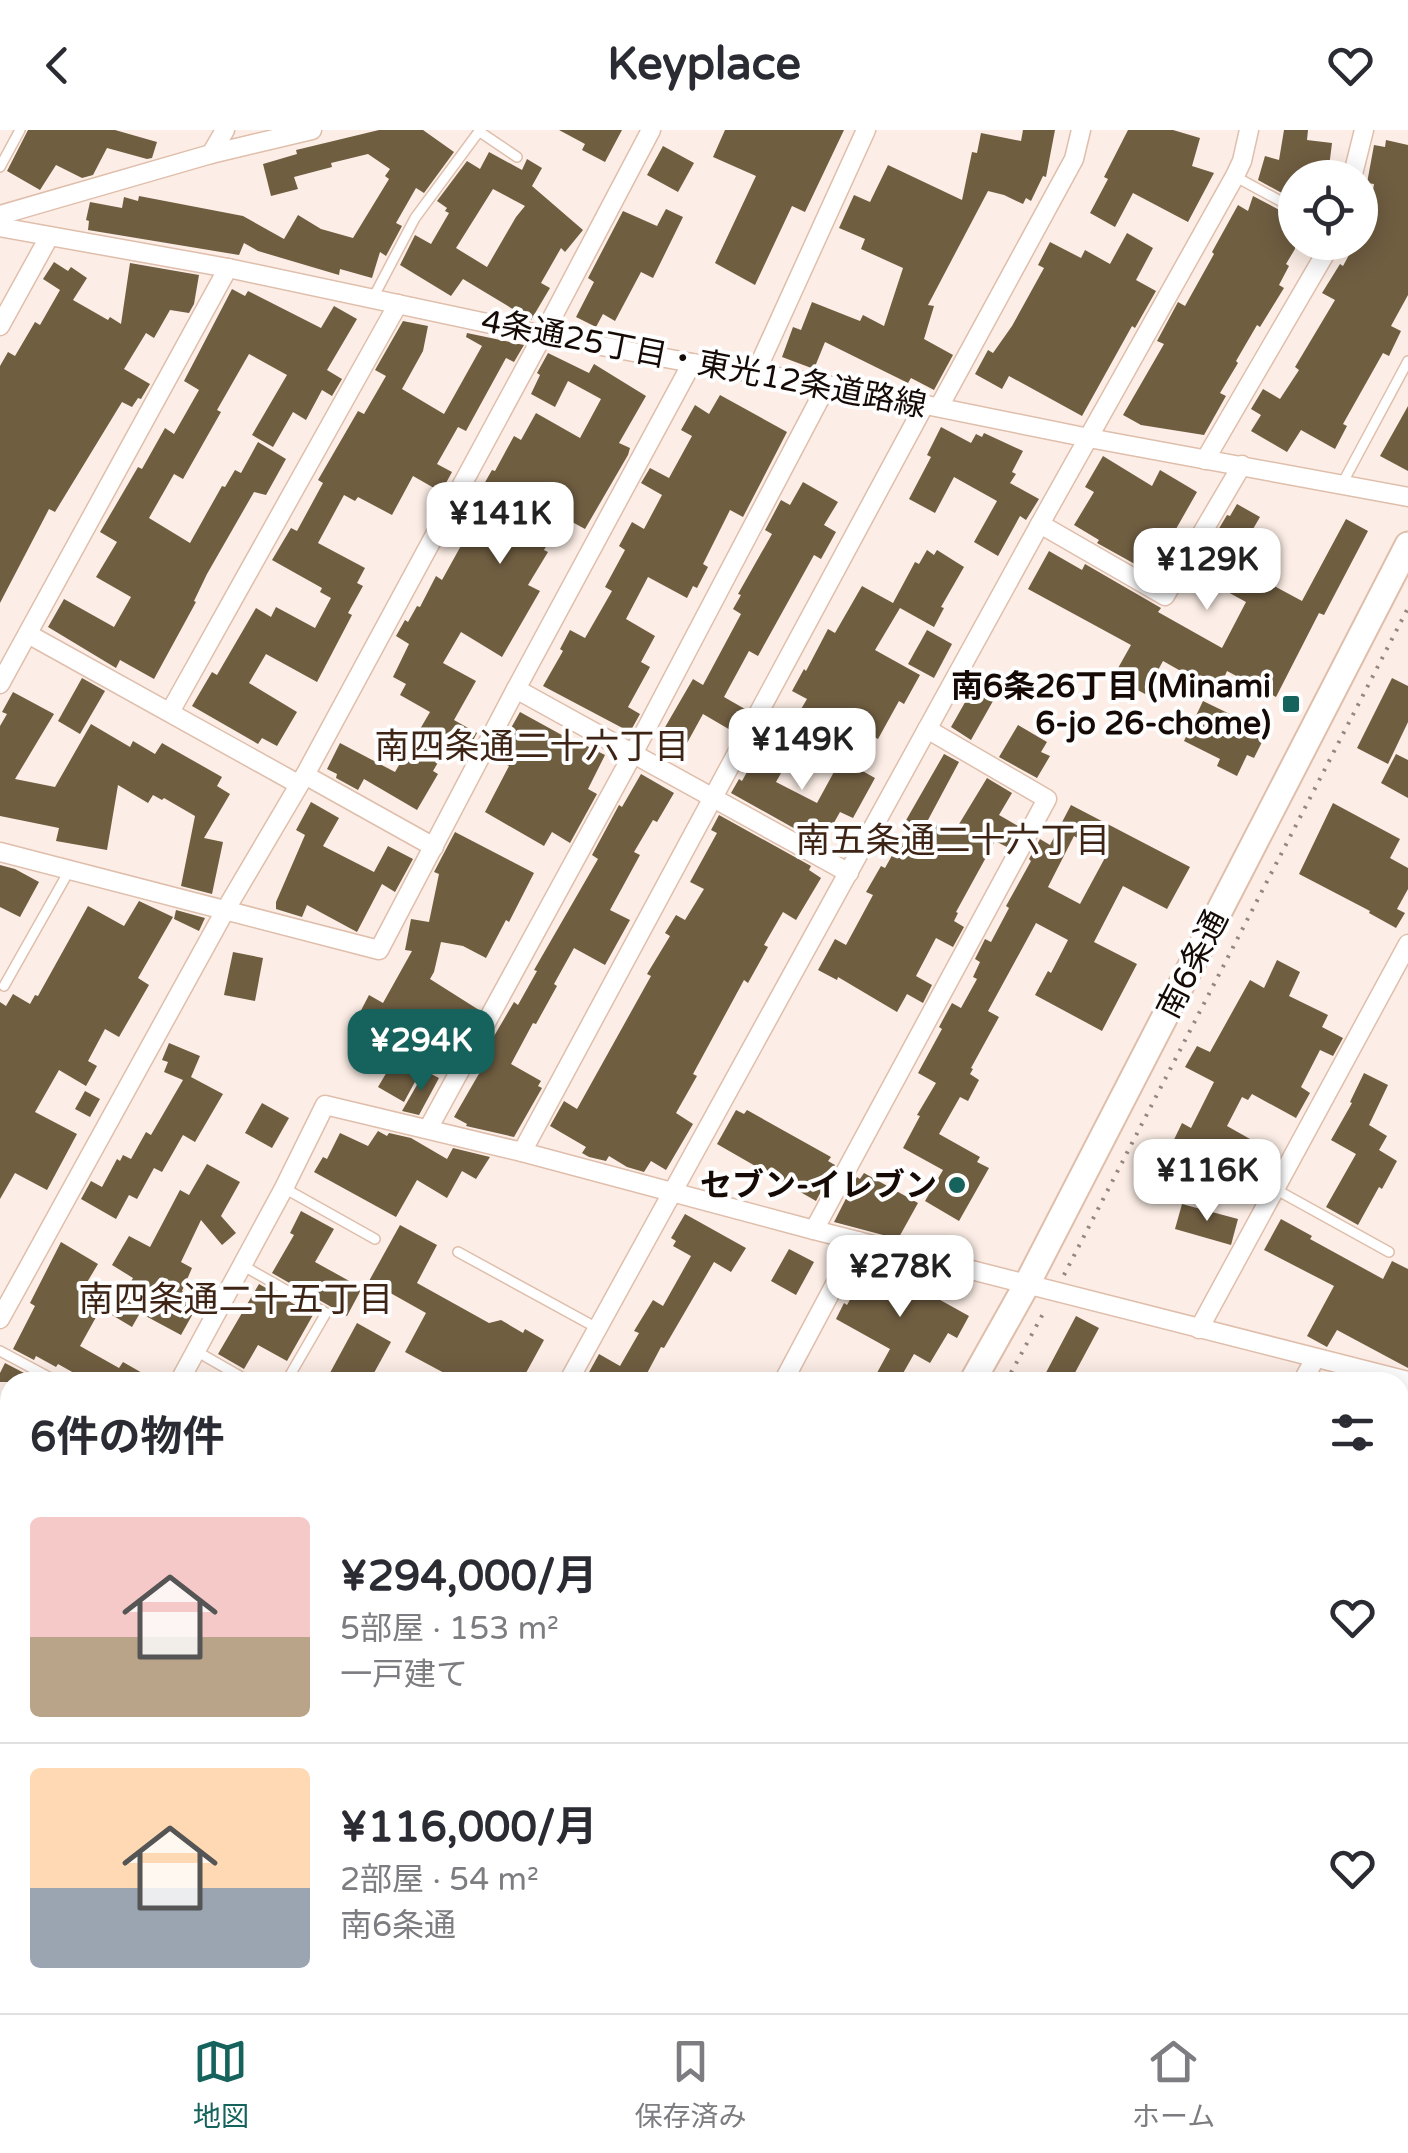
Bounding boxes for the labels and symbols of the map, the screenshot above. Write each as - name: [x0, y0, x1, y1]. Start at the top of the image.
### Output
- street label: 4条通25丁目・東光12条道路線: [478, 302, 930, 426]
- pin: ¥141K: [430, 482, 570, 567]
- pin: ¥129K: [1137, 528, 1277, 613]
- place label: 南6条26丁目 (Minami 6-jo 26-chome): [951, 668, 1271, 743]
- marker: 南6条26丁目 (Minami 6-jo 26-chome): [1280, 693, 1302, 715]
- pin: ¥149K: [732, 708, 872, 793]
- district label: 南四条通二十六丁目: [374, 726, 690, 768]
- district label: 南五条通二十六丁目: [795, 820, 1111, 862]
- street label: 南6条通: [1150, 904, 1236, 1025]
- pin: ¥294K: [351, 1009, 491, 1094]
- pin: ¥116K: [1137, 1139, 1277, 1224]
- place label: セブン-イレブン: [700, 1167, 937, 1205]
- marker: セブン-イレブン: [946, 1174, 968, 1196]
- pin: ¥278K: [830, 1235, 970, 1320]
- district label: 南四条通二十五丁目: [78, 1279, 394, 1321]

